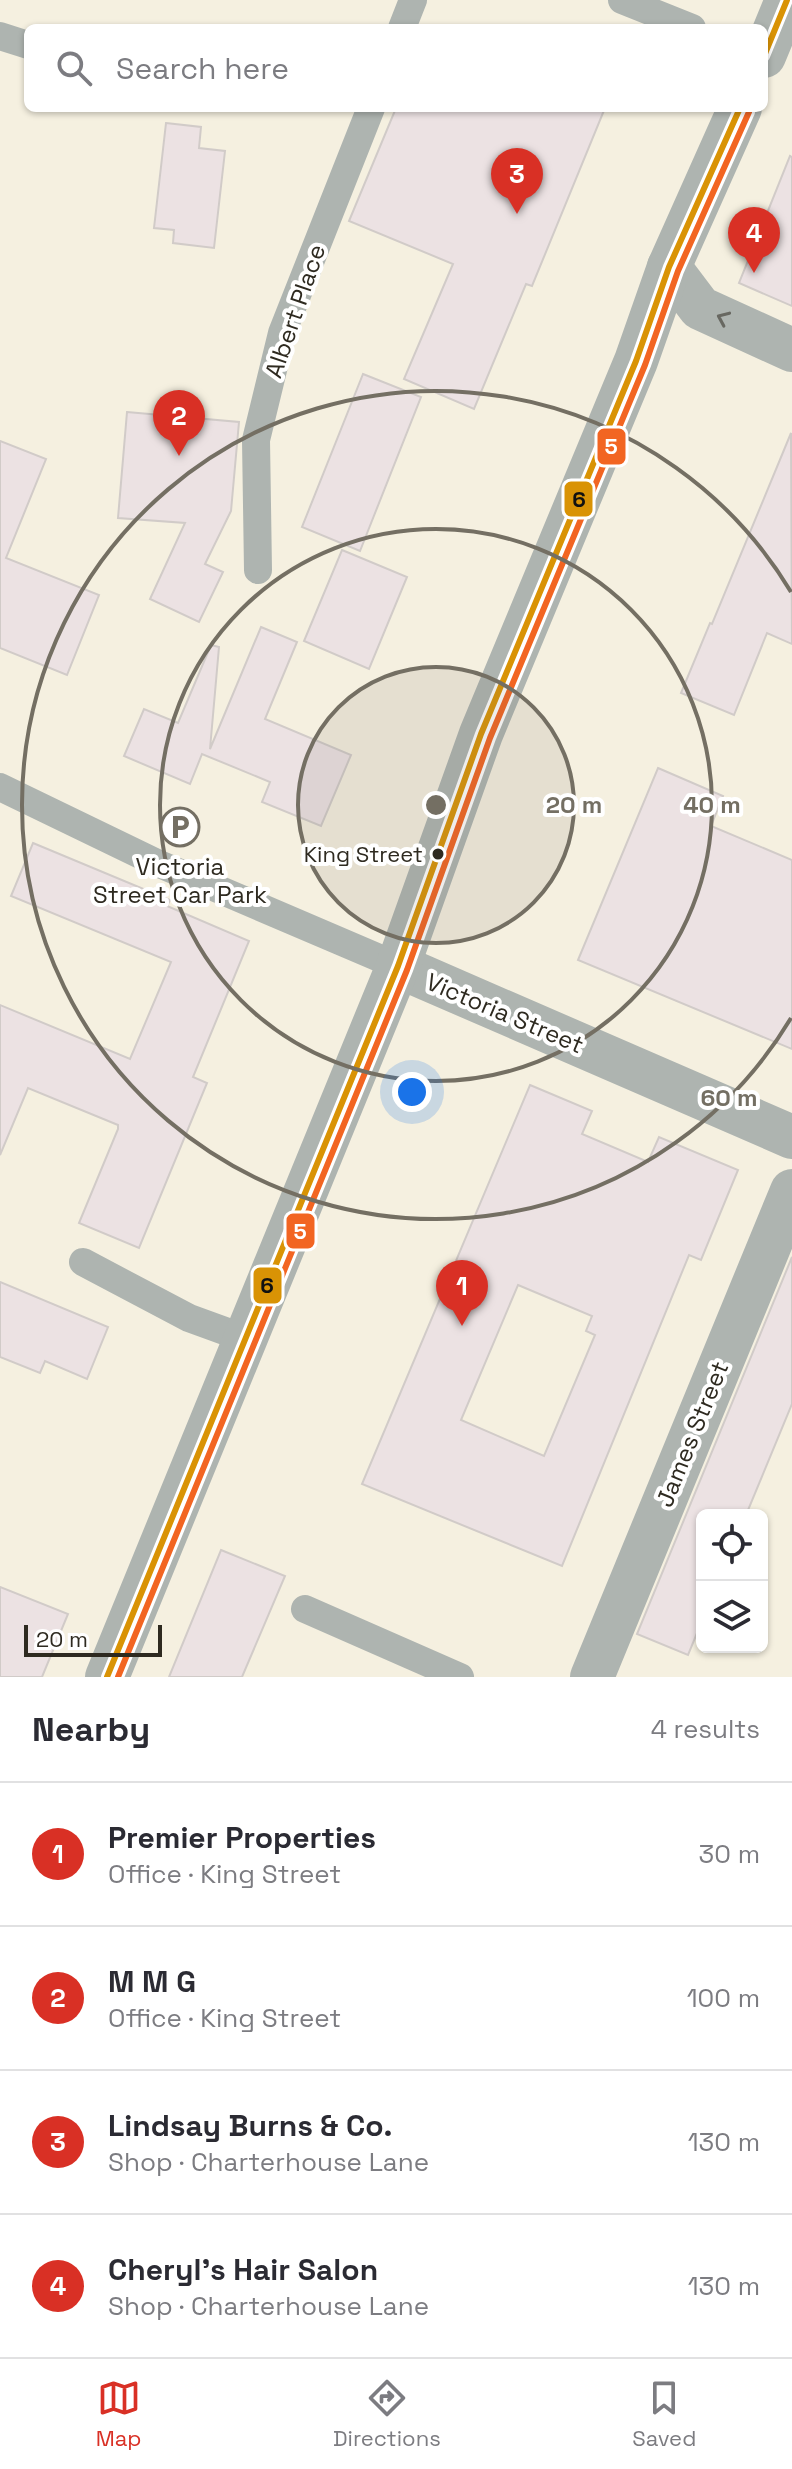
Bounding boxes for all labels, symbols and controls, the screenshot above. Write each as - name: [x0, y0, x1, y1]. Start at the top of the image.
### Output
- search box: [24, 24, 768, 112]
- icon: search: [52, 46, 96, 90]
- text: Search here: [116, 49, 289, 88]
- pin: 3: [491, 148, 543, 214]
- pin: 4: [728, 207, 780, 273]
- street label: Albert Place: [258, 240, 332, 382]
- one-way arrow: [716, 312, 731, 328]
- pin: 2: [153, 390, 205, 456]
- line badge: 5: [596, 427, 627, 466]
- text: 5: [604, 432, 618, 460]
- line badge: 6: [563, 480, 594, 518]
- text: 6: [572, 485, 586, 513]
- text: 20 m: [546, 789, 602, 820]
- text: 40 m: [683, 789, 741, 820]
- centre of rings: [422, 791, 450, 819]
- parking icon: Victoria Street Car Park: [159, 806, 201, 848]
- place label: King Street: [304, 840, 423, 868]
- marker: King Street: [430, 846, 446, 862]
- place label: Victoria Street Car Park: [93, 851, 267, 910]
- street label: Victoria Street: [421, 966, 589, 1060]
- your location: [392, 1072, 432, 1112]
- text: 60 m: [701, 1082, 757, 1113]
- line badge: 5: [285, 1212, 316, 1250]
- text: 5: [293, 1217, 307, 1245]
- pin: 1: [436, 1260, 488, 1326]
- line badge: 6: [252, 1266, 283, 1305]
- text: 6: [260, 1271, 274, 1299]
- street label: James Street: [649, 1357, 735, 1511]
- map controls: [696, 1509, 768, 1653]
- button: locate: [696, 1509, 768, 1581]
- button: layers: [696, 1581, 768, 1653]
- scale bar: [24, 1621, 162, 1657]
- text: 20 m: [36, 1625, 88, 1653]
- text: Nearby: [32, 1708, 150, 1751]
- text: 4 results: [651, 1712, 760, 1746]
- text: Premier Properties: [108, 1818, 376, 1857]
- text: 1: [52, 1837, 64, 1871]
- text: 30 m: [699, 1837, 760, 1871]
- text: Office · King Street: [108, 1857, 341, 1891]
- text: M M G: [108, 1962, 196, 2001]
- text: 2: [50, 1981, 66, 2015]
- text: 100 m: [687, 1981, 760, 2015]
- text: Office · King Street: [108, 2001, 341, 2035]
- text: Lindsay Burns & Co.: [108, 2106, 392, 2145]
- text: 3: [50, 2125, 66, 2159]
- text: 130 m: [688, 2125, 760, 2159]
- text: Shop · Charterhouse Lane: [108, 2145, 429, 2179]
- text: Cheryl's Hair Salon: [108, 2250, 378, 2289]
- text: 4: [50, 2269, 66, 2303]
- text: 130 m: [688, 2269, 760, 2303]
- text: Shop · Charterhouse Lane: [108, 2289, 429, 2323]
- tab: Map: [96, 2376, 142, 2452]
- tab: Directions: [333, 2376, 441, 2452]
- tab: Saved: [632, 2376, 696, 2452]

